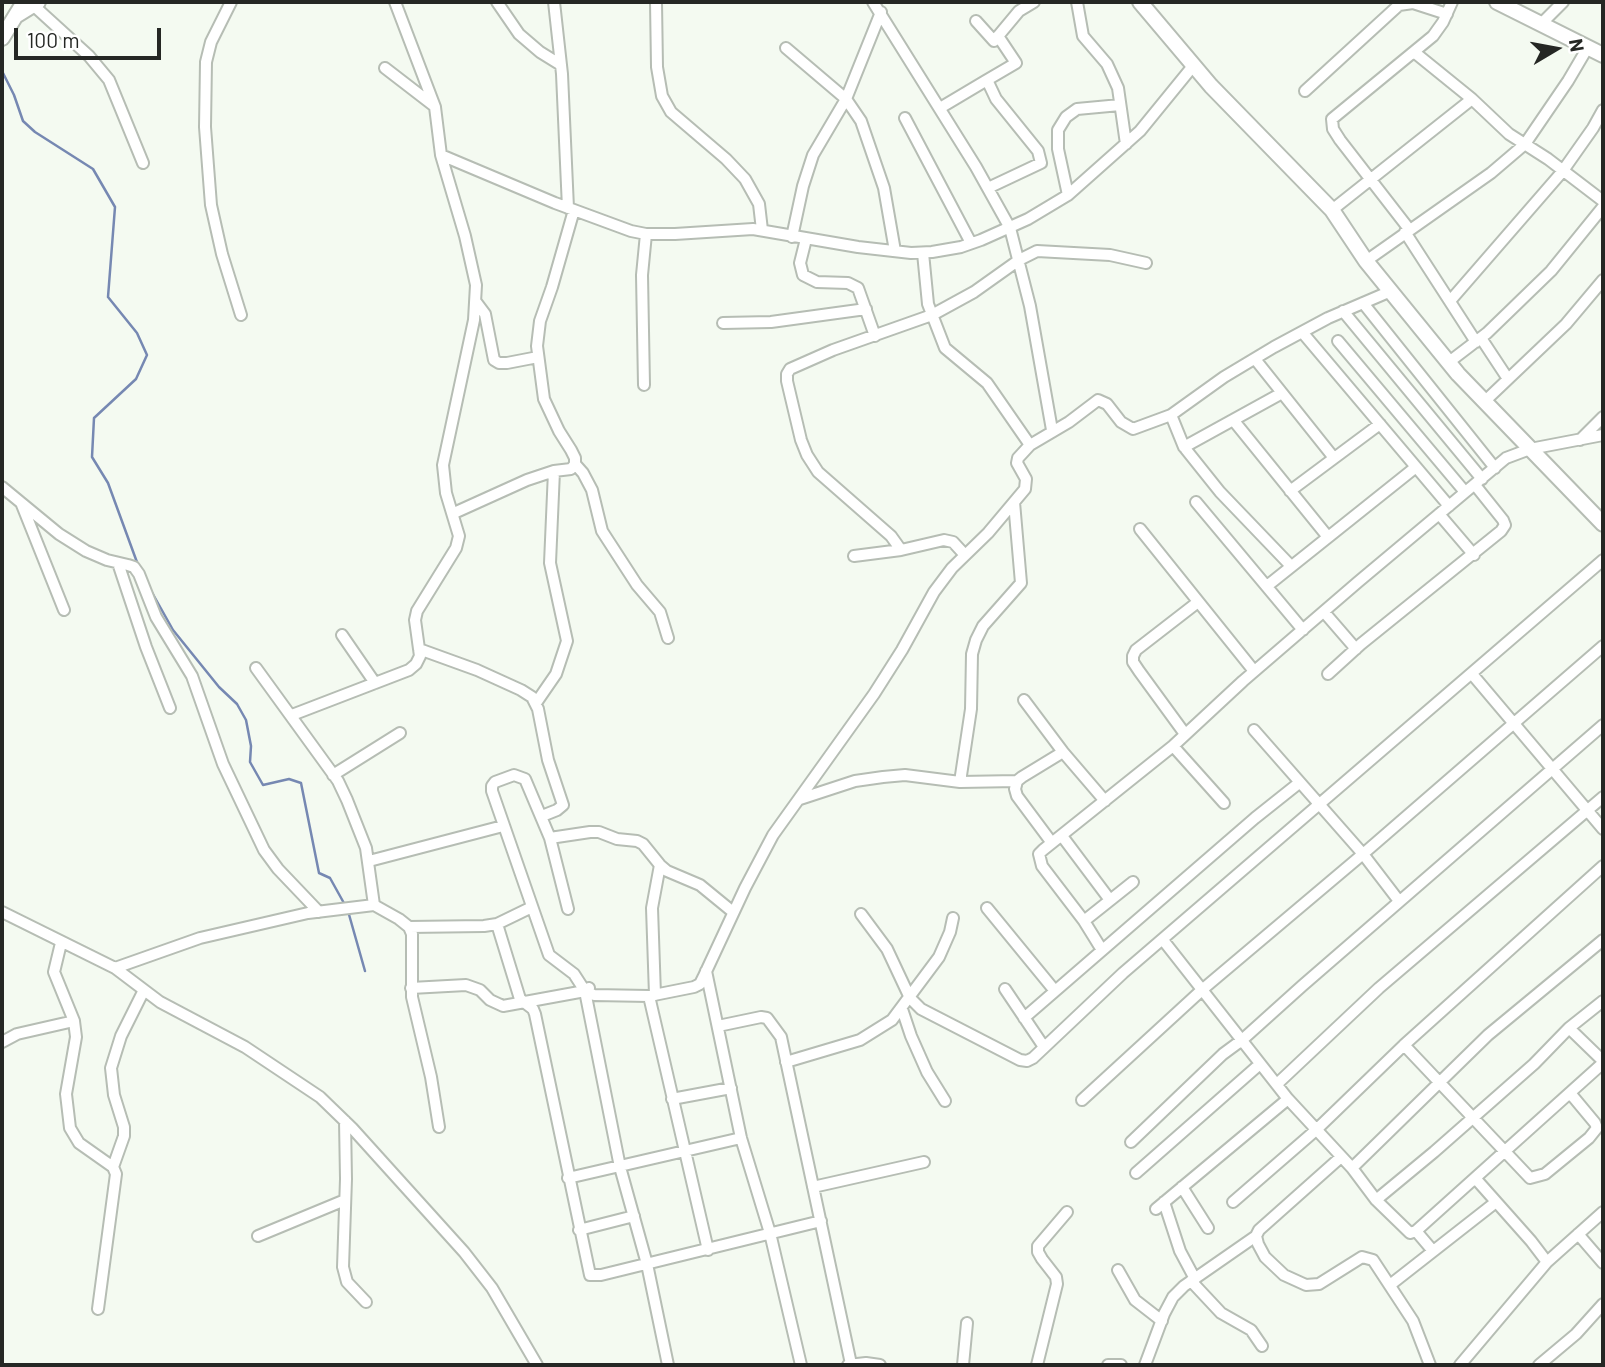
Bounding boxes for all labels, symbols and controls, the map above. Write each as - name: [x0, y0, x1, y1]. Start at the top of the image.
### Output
- scale bar: [18, 14, 164, 58]
- north arrow: [1521, 14, 1591, 84]
- text: 100 m: [27, 27, 80, 52]
- text: N: [1565, 37, 1590, 53]

